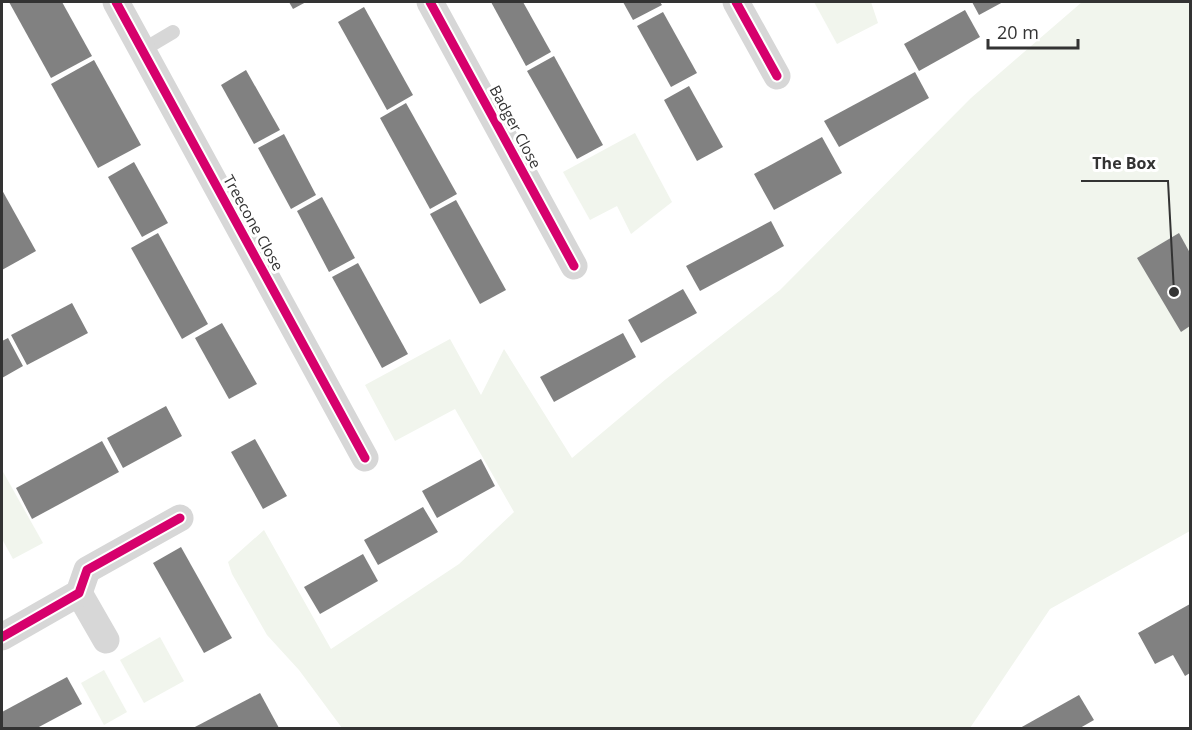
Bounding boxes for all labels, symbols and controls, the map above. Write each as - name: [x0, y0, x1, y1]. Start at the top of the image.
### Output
- scale bar: [988, 12, 1078, 50]
- text: 20 m: [997, 20, 1039, 44]
- street label: Badger Close: [486, 81, 546, 172]
- callout: The Box: [1081, 147, 1168, 181]
- text: The Box: [1092, 152, 1156, 174]
- street label: Treecone Close: [219, 171, 289, 274]

